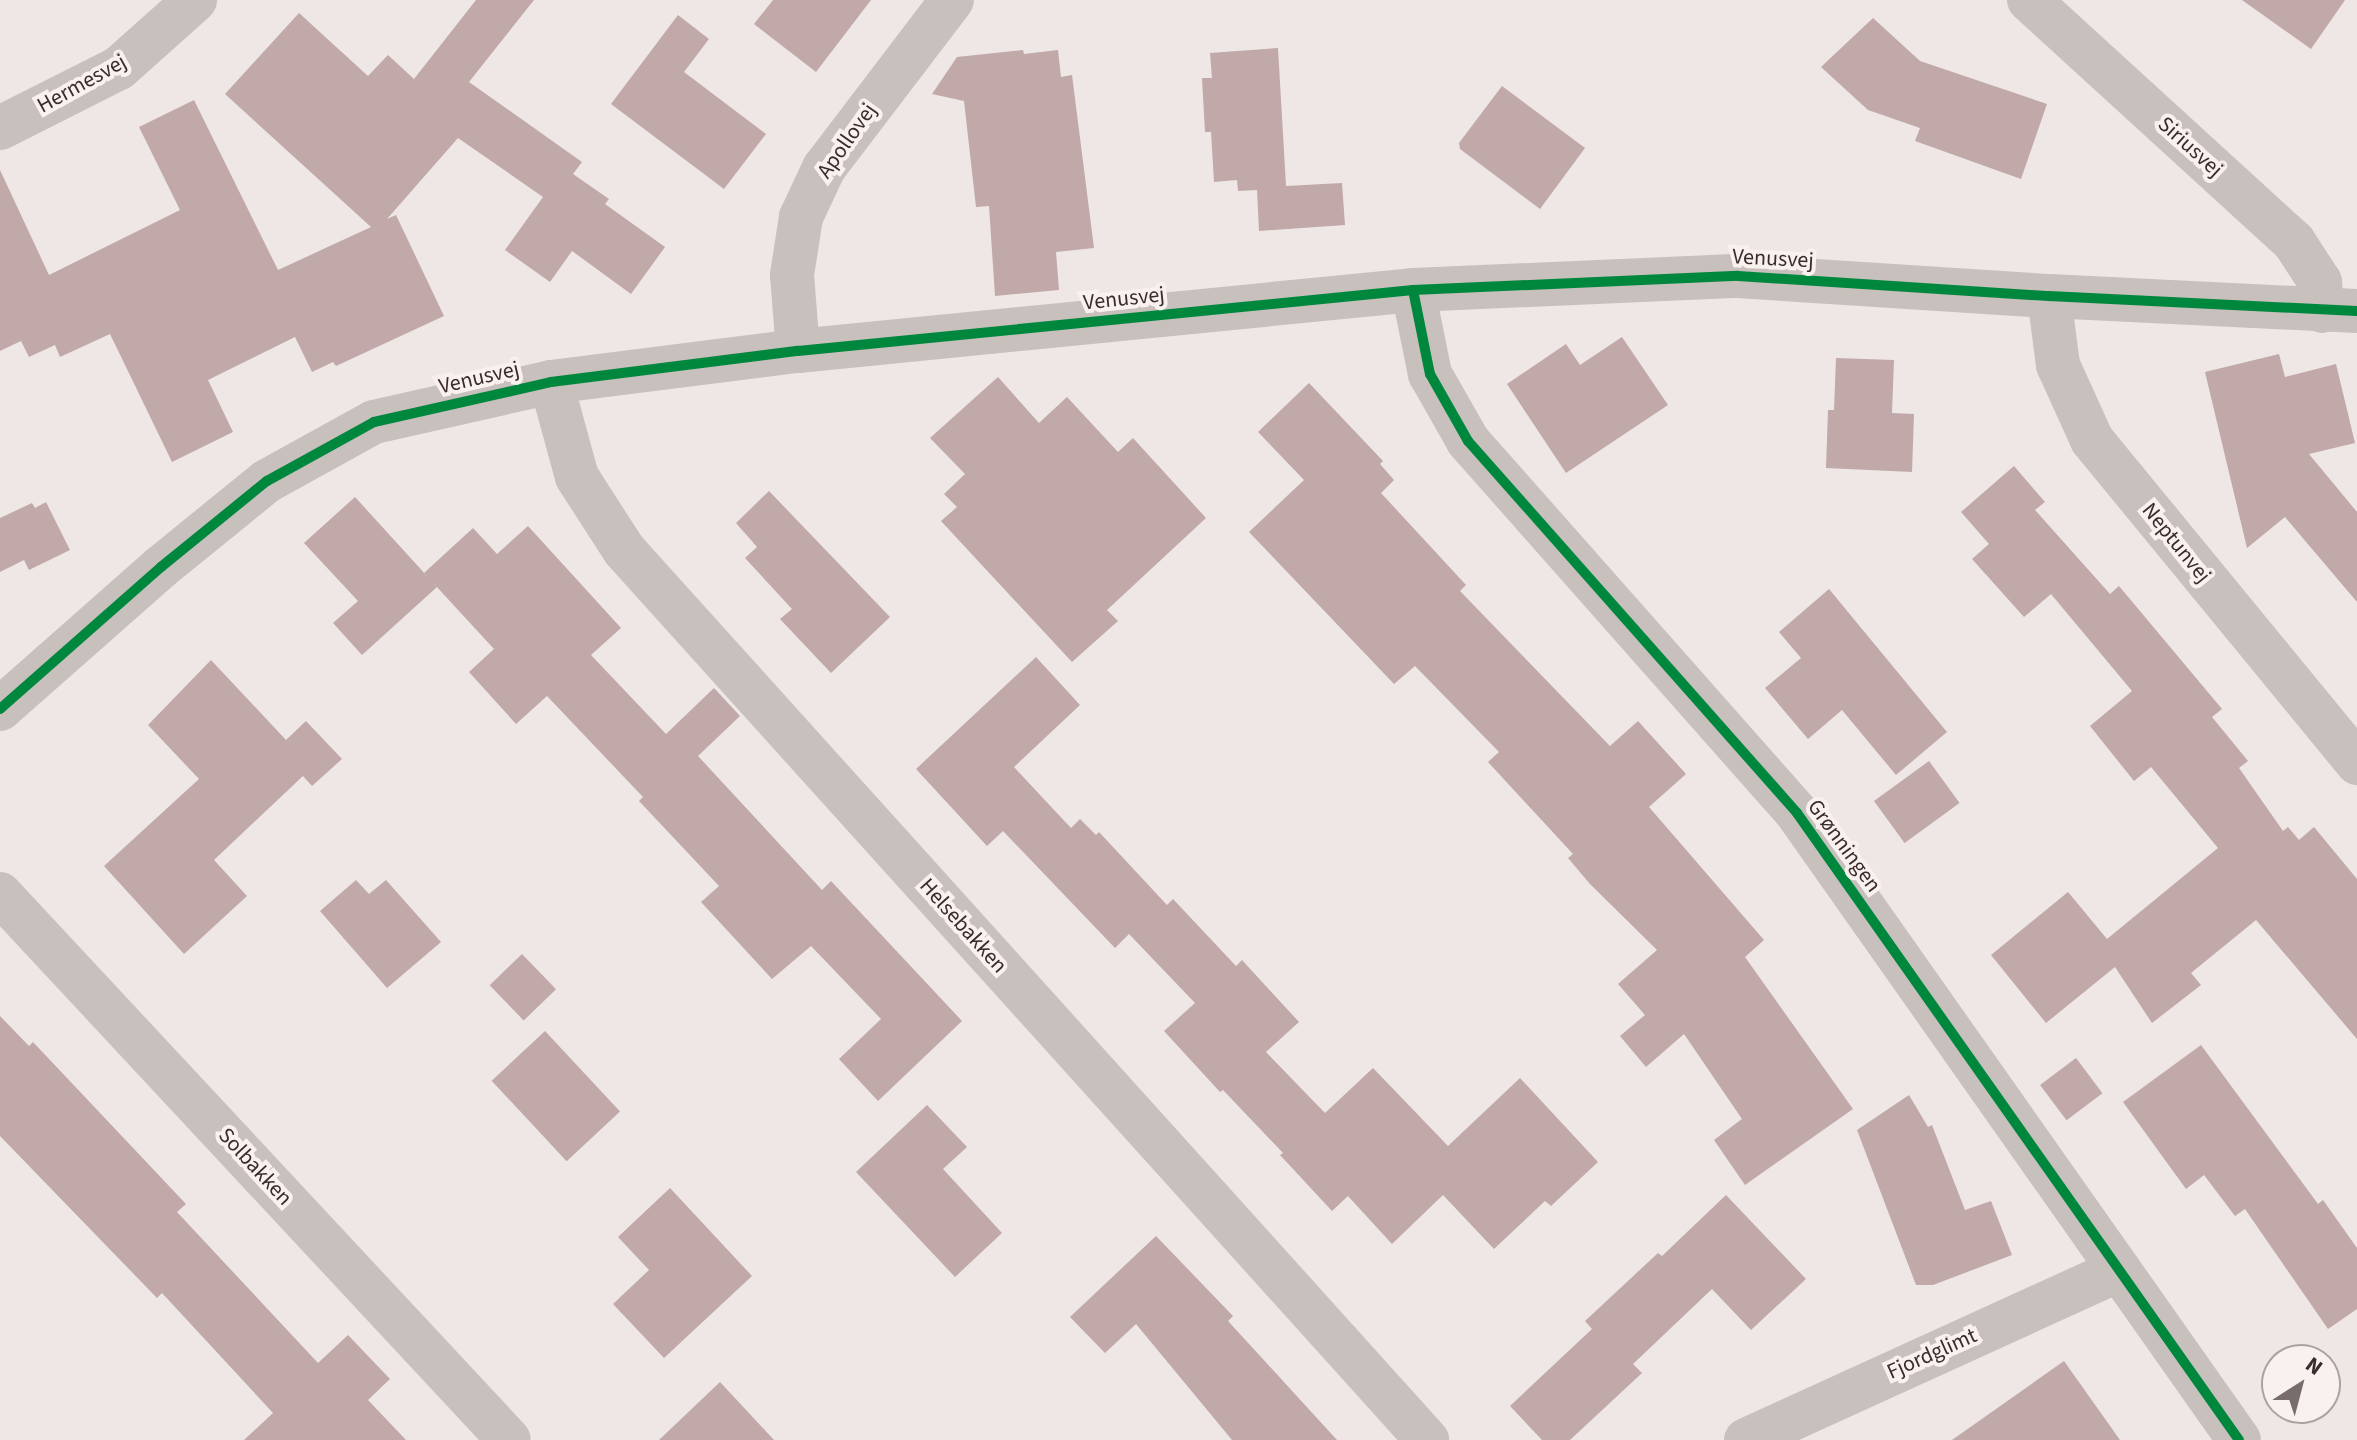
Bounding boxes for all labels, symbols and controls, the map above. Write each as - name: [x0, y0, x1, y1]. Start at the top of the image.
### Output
- street label: Hermesvej: [33, 49, 131, 119]
- street label: Apollovej: [812, 98, 882, 184]
- street label: Siriusvej: [2152, 111, 2228, 183]
- street label: Venusvej: [1732, 244, 1814, 274]
- street label: Venusvej: [1082, 282, 1166, 316]
- street label: Venusvej: [436, 356, 522, 400]
- street label: Neptunvej: [2136, 498, 2216, 588]
- street label: Grønningen: [1802, 794, 1886, 898]
- street label: Helsebakken: [914, 873, 1012, 979]
- street label: Solbakken: [212, 1123, 298, 1211]
- street label: Fjordglimt: [1883, 1322, 1981, 1386]
- north arrow: [2261, 1344, 2341, 1424]
- text: N: [2299, 1349, 2329, 1383]

